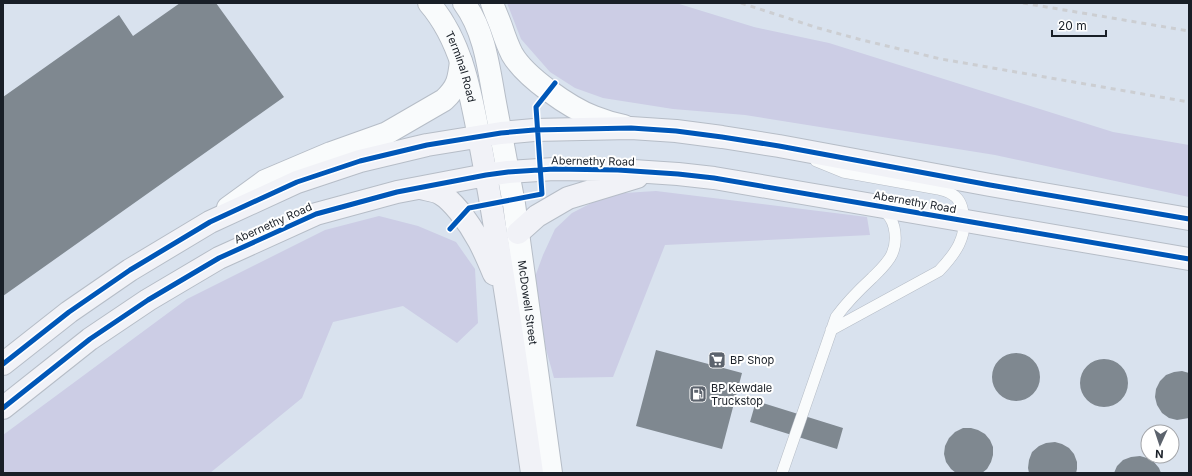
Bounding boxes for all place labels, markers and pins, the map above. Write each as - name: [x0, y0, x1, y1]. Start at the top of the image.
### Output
- supermarket icon: BP Shop: [707, 350, 727, 370]
- place label: BP Shop: [730, 353, 774, 367]
- place label: BP Kewdale Truckstop: [711, 381, 772, 408]
- fuel station icon: BP Kewdale Truckstop: [688, 384, 708, 404]

